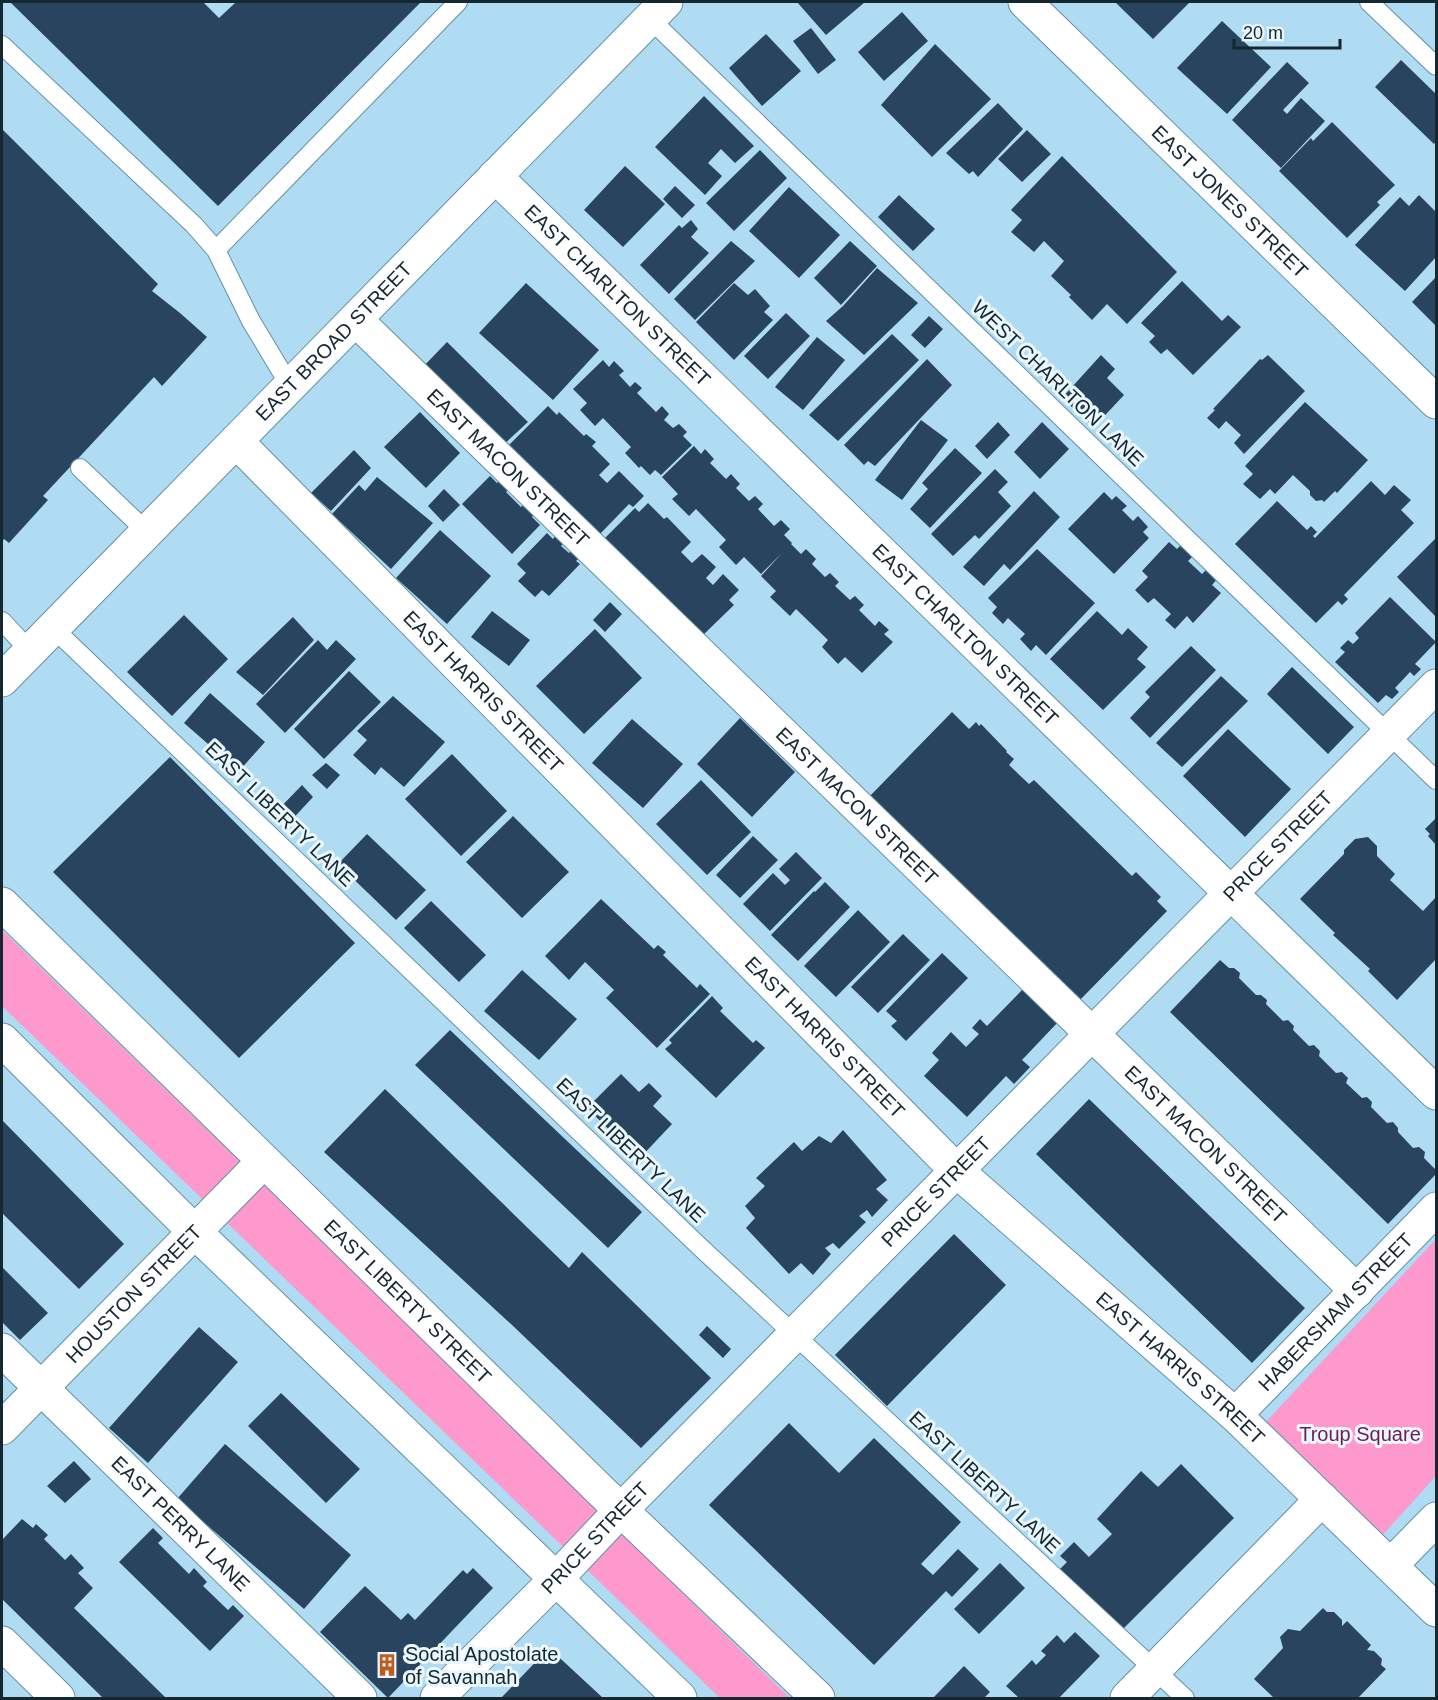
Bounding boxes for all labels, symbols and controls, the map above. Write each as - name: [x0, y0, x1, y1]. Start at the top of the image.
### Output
- scale bar: [1234, 12, 1340, 50]
- text: 20 m: [1243, 23, 1283, 43]
- street label: EAST JONES STREET: [1148, 121, 1312, 282]
- street label: EAST CHARLTON STREET: [520, 200, 715, 391]
- street label: EAST BROAD STREET: [251, 258, 416, 425]
- street label: WEST CHARLTON LANE: [968, 296, 1148, 470]
- street label: EAST MACON STREET: [423, 384, 594, 551]
- street label: EAST CHARLTON STREET: [868, 539, 1063, 730]
- street label: EAST HARRIS STREET: [399, 606, 568, 777]
- street label: EAST MACON STREET: [772, 723, 942, 889]
- street label: EAST LIBERTY LANE: [201, 737, 359, 891]
- street label: PRICE STREET: [1219, 786, 1337, 906]
- street label: EAST HARRIS STREET: [741, 952, 909, 1122]
- street label: EAST MACON STREET: [1121, 1061, 1291, 1228]
- street label: EAST LIBERTY LANE: [552, 1073, 710, 1227]
- street label: PRICE STREET: [877, 1132, 995, 1251]
- street label: EAST LIBERTY STREET: [320, 1215, 496, 1388]
- street label: HOUSTON STREET: [61, 1220, 206, 1367]
- street label: HABERSHAM STREET: [1254, 1229, 1417, 1395]
- street label: EAST HARRIS STREET: [1092, 1288, 1269, 1449]
- street label: EAST LIBERTY LANE: [905, 1406, 1065, 1558]
- park label: Troup Square: [1299, 1423, 1421, 1445]
- street label: EAST PERRY LANE: [107, 1452, 254, 1595]
- street label: PRICE STREET: [537, 1478, 653, 1598]
- place label: Social Apostolate of Savannah: [405, 1643, 558, 1688]
- building icon: Social Apostolate of Savannah: [374, 1652, 400, 1678]

